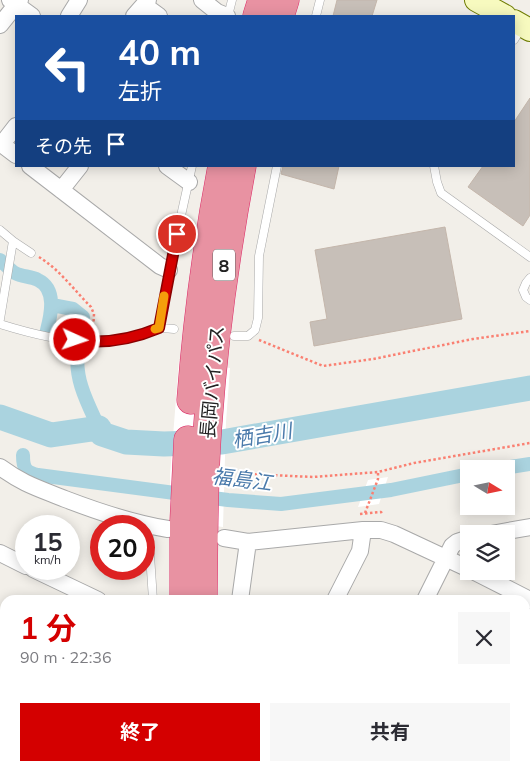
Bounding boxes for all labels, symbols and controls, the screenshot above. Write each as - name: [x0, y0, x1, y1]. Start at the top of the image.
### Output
- text: 40 m: [118, 30, 201, 74]
- icon: left: [35, 35, 100, 100]
- text: 左折: [118, 77, 162, 105]
- icon: arrive: [102, 130, 130, 158]
- text: その先: [35, 134, 92, 158]
- pin: [156, 213, 198, 255]
- icon: arrive: [163, 220, 191, 248]
- road number: 8: [213, 250, 235, 280]
- position arrow: [48, 313, 100, 365]
- street label: 長岡バイパス: [195, 324, 229, 440]
- water label: 栖吉川: [230, 417, 296, 453]
- north arrow: [460, 460, 515, 515]
- map controls: [460, 460, 515, 580]
- water label: 福島江: [211, 463, 275, 495]
- speed limit sign: 20: [90, 515, 155, 580]
- button: layers: [460, 525, 515, 580]
- text: 15: [32, 526, 63, 557]
- text: km/h: [34, 552, 61, 567]
- text: 1 分: [20, 609, 76, 647]
- button: close: [458, 612, 510, 664]
- text: 90 m · 22:36: [20, 647, 112, 667]
- button: 終了: [20, 703, 260, 761]
- button: 共有: [270, 703, 510, 761]

